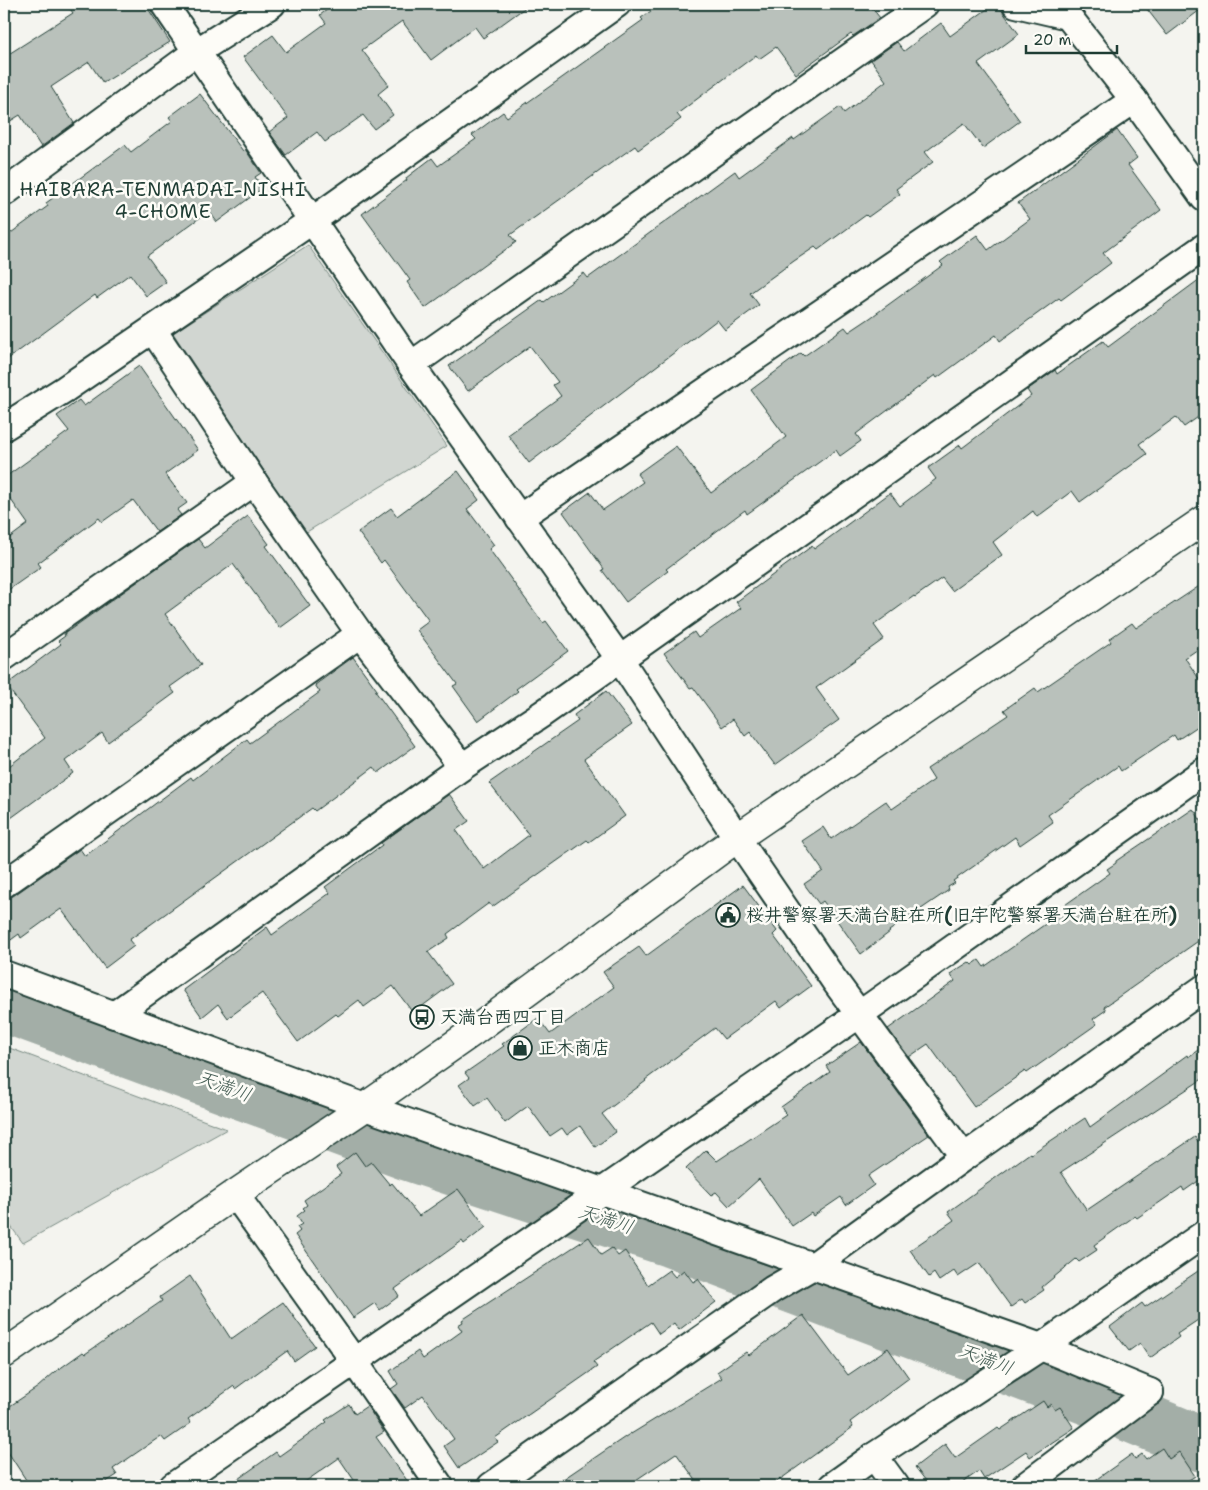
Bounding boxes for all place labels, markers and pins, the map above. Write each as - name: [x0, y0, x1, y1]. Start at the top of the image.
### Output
- public building icon: 桜井警察署天満台駐在所(旧宇陀警察署天満台駐在所): [715, 902, 741, 928]
- place label: 桜井警察署天満台駐在所(旧宇陀警察署天満台駐在所): [746, 903, 1177, 927]
- bus stop icon: 天満台西四丁目: [409, 1004, 435, 1030]
- place label: 天満台西四丁目: [440, 1005, 566, 1029]
- shop icon: 正木商店: [507, 1035, 533, 1061]
- place label: 正木商店: [538, 1036, 610, 1060]

